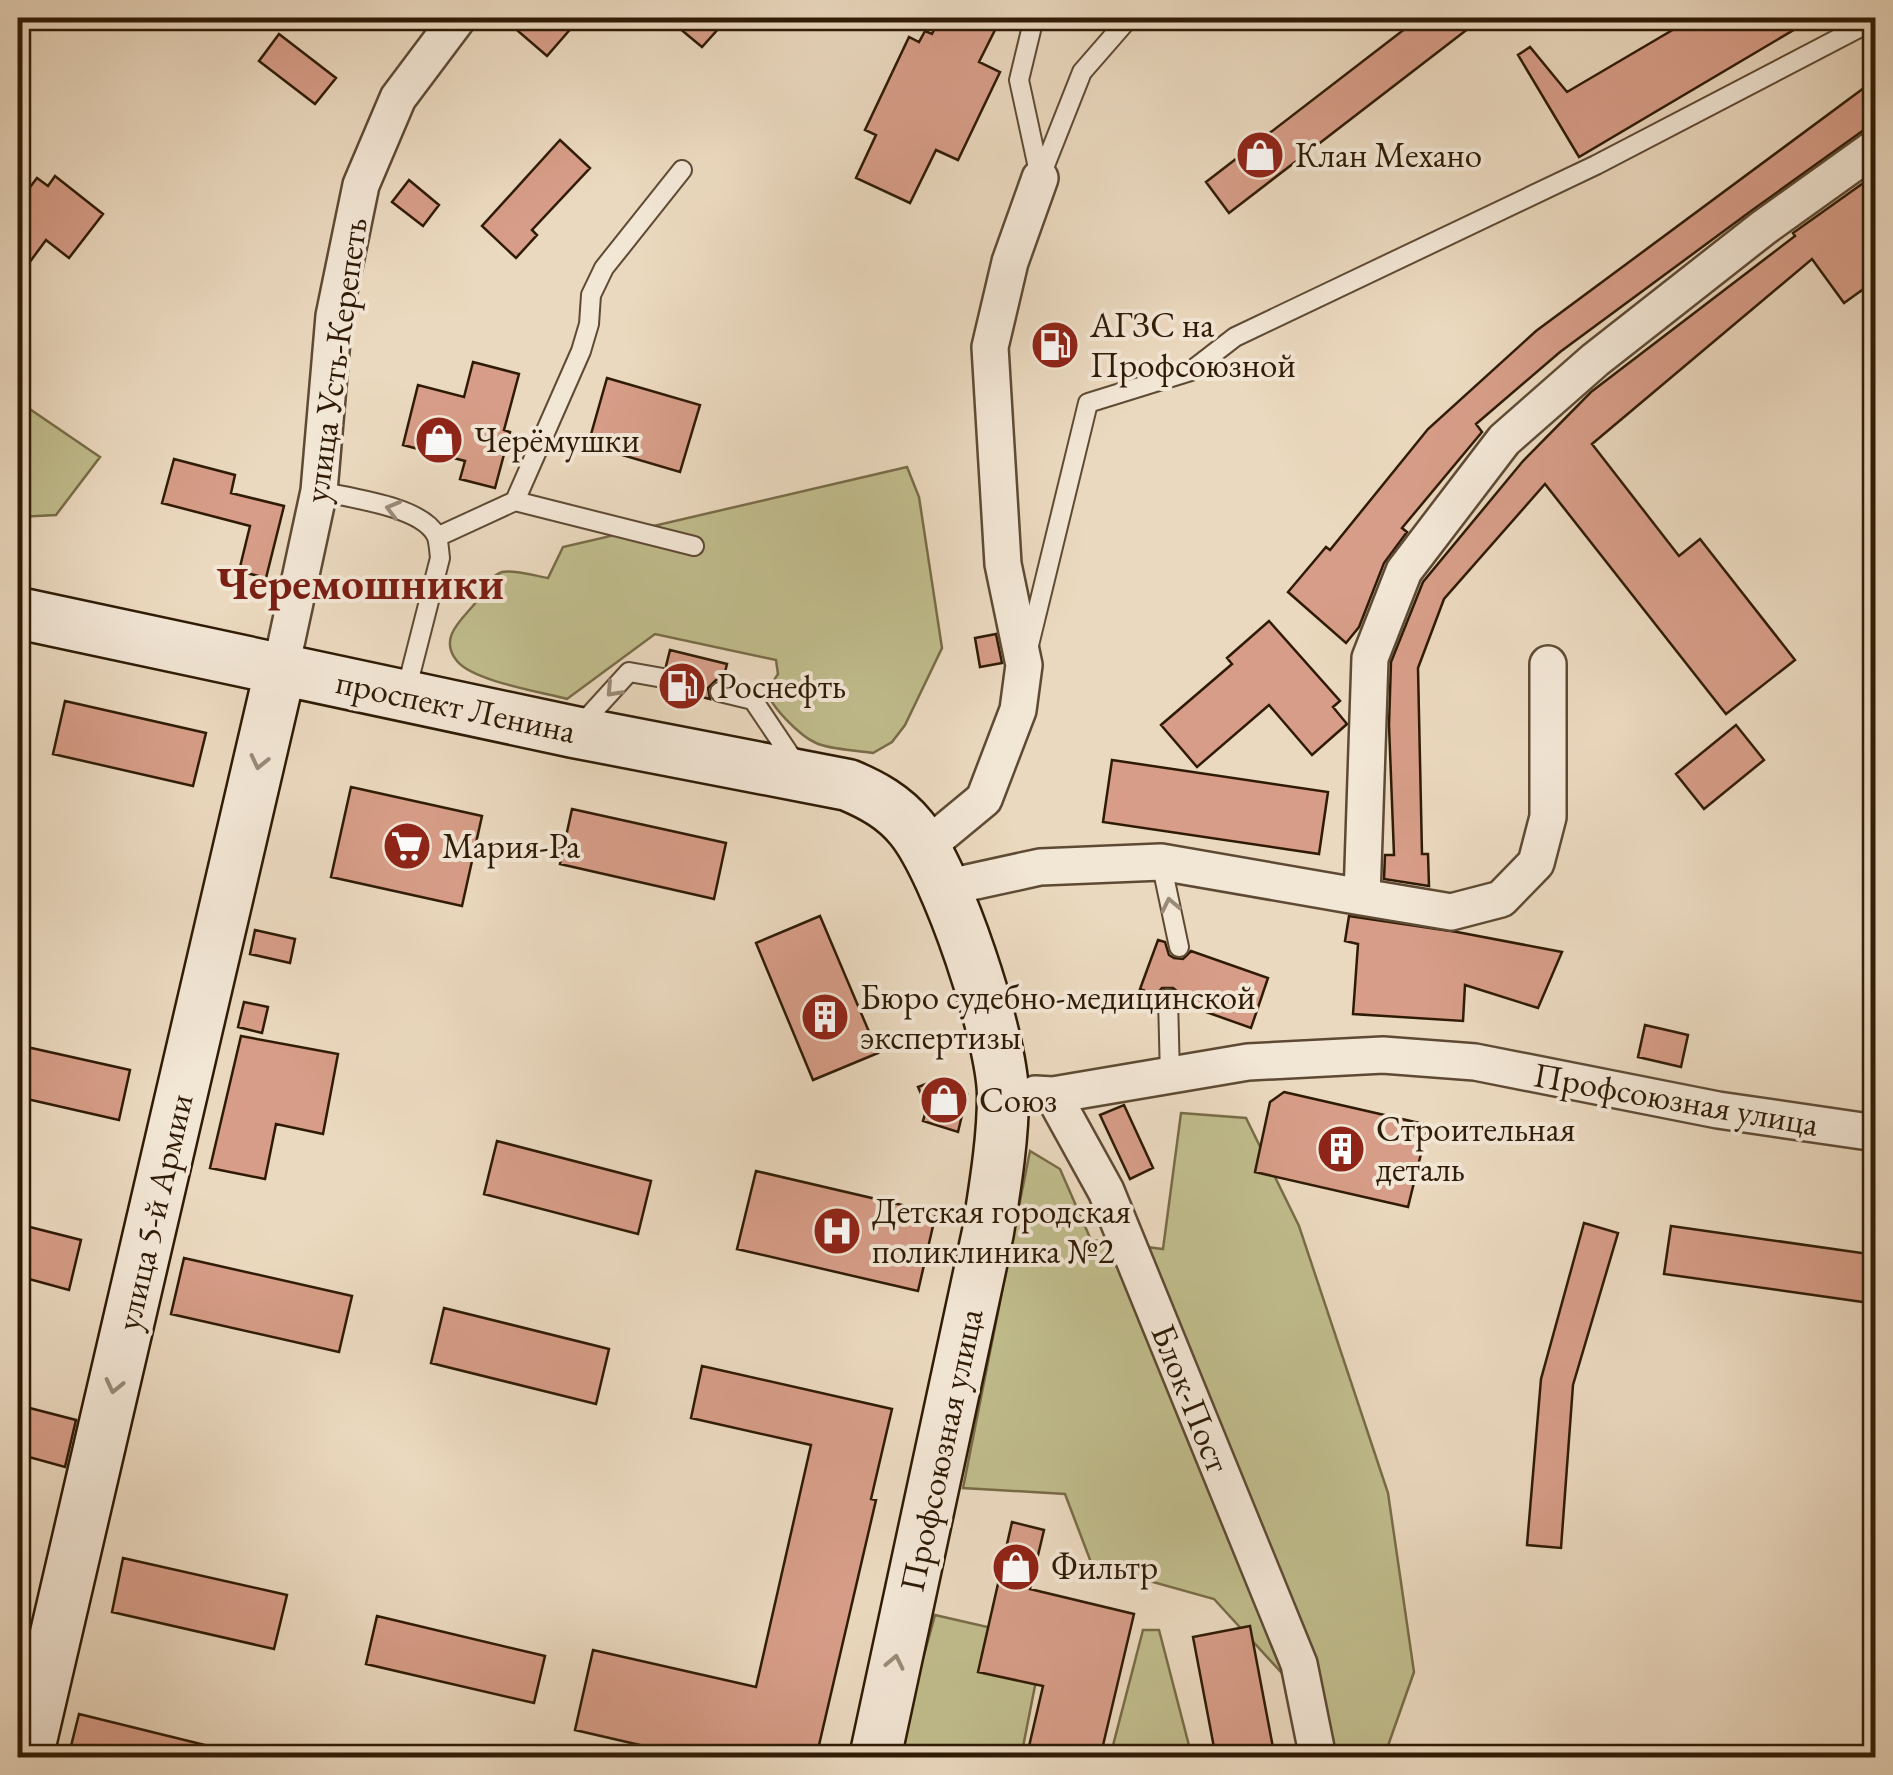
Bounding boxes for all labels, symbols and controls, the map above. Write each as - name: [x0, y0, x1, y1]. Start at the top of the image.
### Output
- shop icon: Клан Механо: [1234, 129, 1286, 181]
- place label: Клан Механо: [1295, 132, 1482, 177]
- street label: улица Усть-Керепеть: [292, 214, 378, 506]
- place label: АГЗС на Профсоюзной: [1089, 302, 1296, 388]
- fuel station icon: АГЗС на Профсоюзной: [1029, 319, 1081, 371]
- shop icon: Черёмушки: [413, 414, 465, 466]
- place label: Черёмушки: [474, 417, 640, 463]
- one-way arrow: [385, 500, 402, 521]
- district label: Черемошники: [216, 554, 504, 612]
- street label: проспект Ленина: [332, 658, 580, 754]
- fuel station icon: Роснефть: [656, 660, 708, 712]
- place label: Роснефть: [717, 663, 846, 708]
- one-way arrow: [607, 678, 625, 696]
- one-way arrow: [250, 753, 271, 770]
- supermarket icon: Мария-Ра: [381, 820, 433, 872]
- place label: Мария-Ра: [442, 823, 580, 869]
- one-way arrow: [1160, 896, 1181, 913]
- place label: Бюро судебно-медицинской экспертизы: [860, 974, 1256, 1060]
- building icon: Бюро судебно-медицинской экспертизы: [799, 991, 851, 1043]
- street label: Профсоюзная улица: [1530, 1051, 1822, 1147]
- shop icon: Союз: [918, 1074, 970, 1126]
- place label: Союз: [979, 1077, 1057, 1122]
- street label: улица 5-й Армии: [104, 1089, 204, 1335]
- place label: Строительная деталь: [1376, 1106, 1575, 1191]
- building icon: Строительная деталь: [1315, 1123, 1367, 1175]
- place label: Детская городская поликлиника №2: [872, 1188, 1131, 1273]
- hospital icon: Детская городская поликлиника №2: [811, 1205, 863, 1257]
- street label: Профсоюзная улица: [889, 1304, 993, 1596]
- street label: Блок-Пост: [1141, 1317, 1242, 1479]
- one-way arrow: [105, 1377, 126, 1394]
- shop icon: Фильтр: [990, 1541, 1042, 1593]
- place label: Фильтр: [1051, 1544, 1158, 1590]
- one-way arrow: [883, 1654, 904, 1671]

